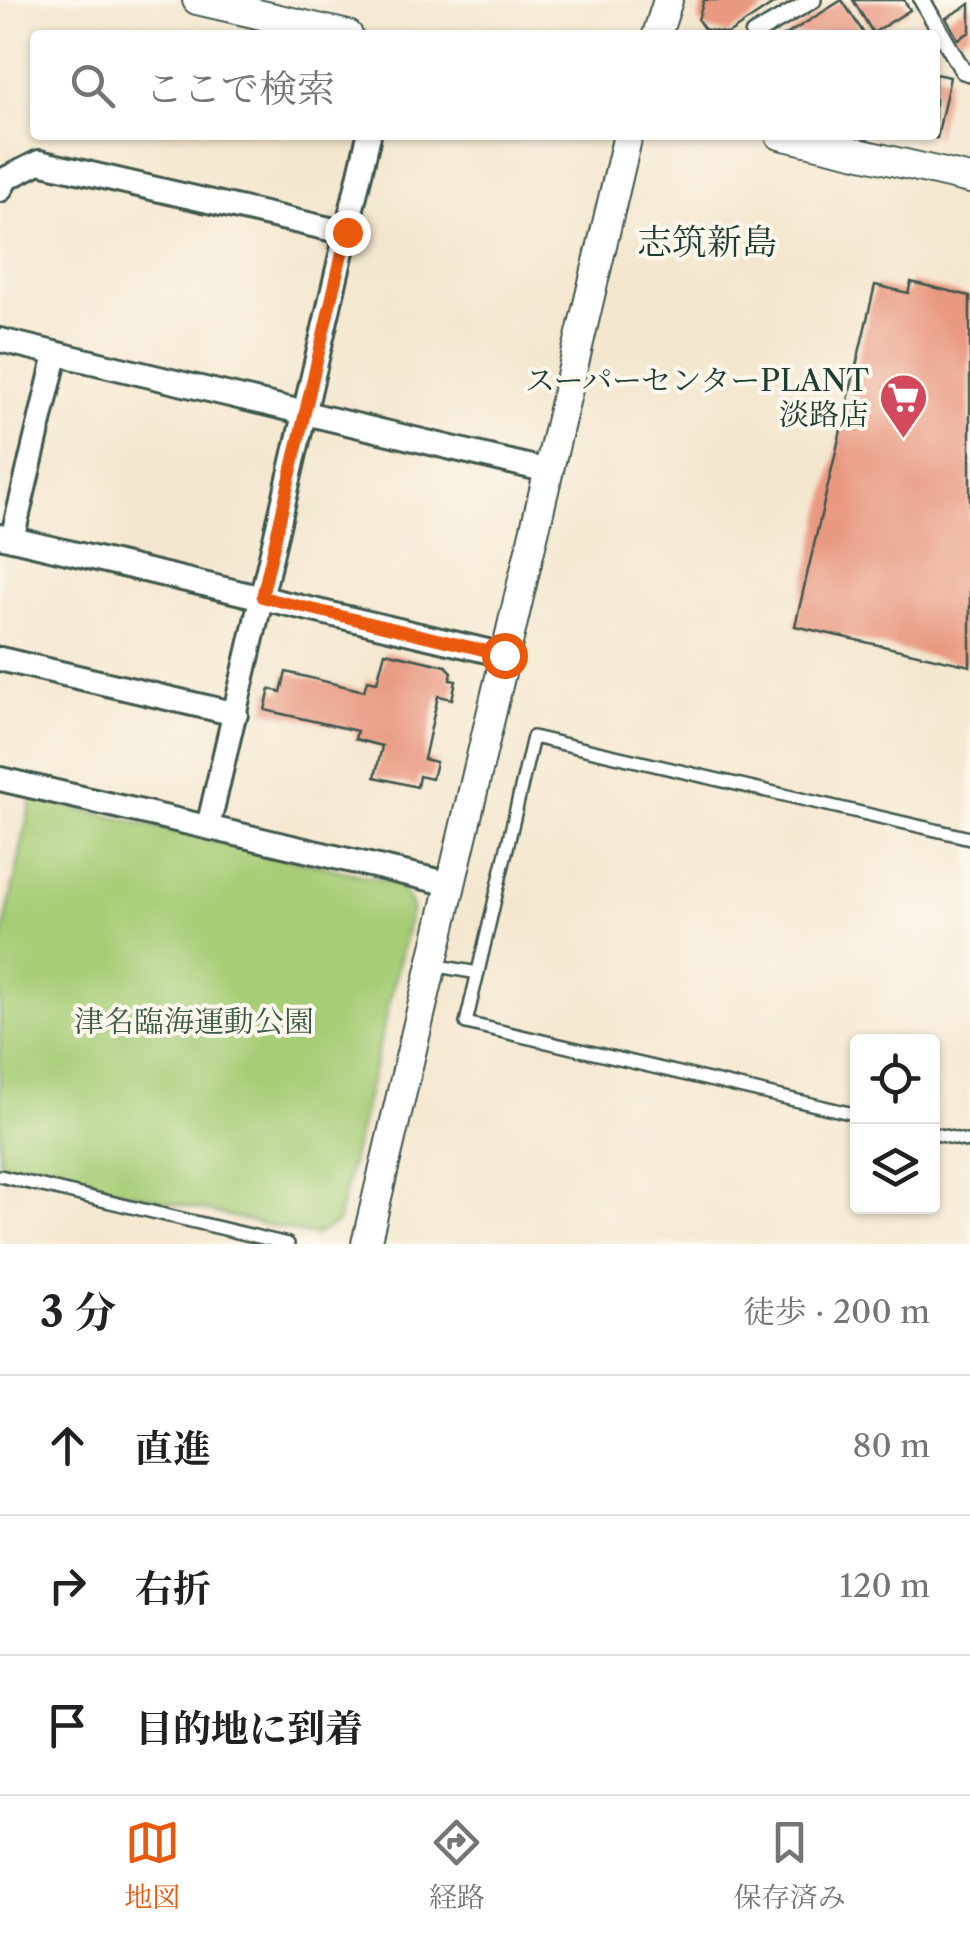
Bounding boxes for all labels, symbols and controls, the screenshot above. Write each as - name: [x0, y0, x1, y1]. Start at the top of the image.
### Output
- search box: [30, 30, 940, 140]
- icon: search: [65, 58, 120, 113]
- text: ここで検索: [145, 65, 335, 112]
- route end: [325, 210, 371, 256]
- district label: 志筑新島: [637, 220, 777, 263]
- place label: スーパーセンターPLANT 淡路店: [525, 362, 870, 433]
- supermarket icon: スーパーセンターPLANT 淡路店: [878, 372, 930, 440]
- route start: [482, 633, 528, 679]
- park label: 津名臨海運動公園: [74, 1003, 314, 1040]
- map controls: [850, 1034, 940, 1214]
- button: locate: [850, 1034, 940, 1124]
- button: layers: [850, 1124, 940, 1214]
- text: 3 分: [40, 1286, 116, 1338]
- text: 徒歩 · 200 m: [743, 1292, 930, 1331]
- icon: ahead: [40, 1418, 95, 1473]
- text: 直進: [135, 1425, 211, 1472]
- text: 80 m: [852, 1426, 930, 1465]
- icon: right: [40, 1558, 95, 1613]
- text: 右折: [135, 1565, 211, 1612]
- text: 120 m: [840, 1566, 930, 1605]
- icon: arrive: [40, 1698, 95, 1753]
- text: 目的地に到着: [135, 1705, 363, 1752]
- tab: 地図: [124, 1815, 180, 1915]
- tab: 経路: [429, 1815, 485, 1915]
- tab: 保存済み: [734, 1815, 846, 1915]

